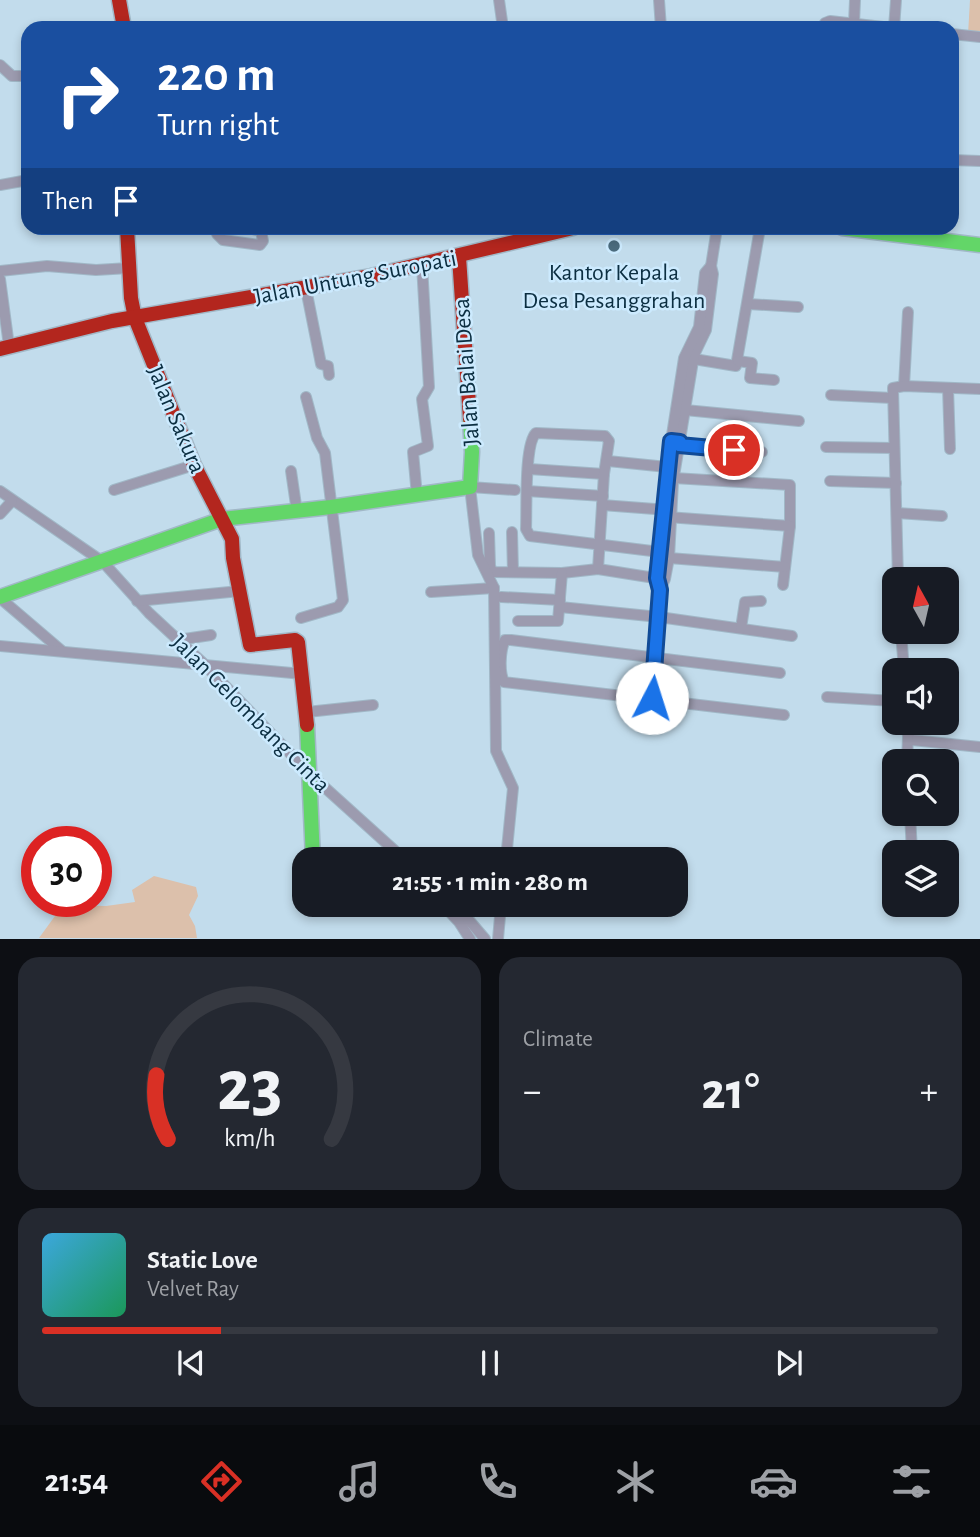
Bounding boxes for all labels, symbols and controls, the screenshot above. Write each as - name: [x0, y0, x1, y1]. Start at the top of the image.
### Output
- icon: right: [42, 49, 133, 140]
- text: 220 m: [157, 51, 276, 100]
- text: Turn right: [157, 109, 279, 141]
- icon: arrive: [107, 182, 145, 220]
- text: Then: [42, 188, 93, 214]
- marker: Kantor Kepala Desa Pesanggrahan: [606, 238, 622, 254]
- street label: Jalan Untung Suropati: [252, 247, 458, 309]
- place label: Kantor Kepala Desa Pesanggrahan: [523, 261, 705, 313]
- street label: Jalan Balai Desa: [450, 297, 484, 447]
- street label: Jalan Sakura: [143, 362, 210, 477]
- pin: [704, 420, 764, 480]
- icon: arrive: [715, 431, 753, 469]
- north arrow: [882, 567, 959, 644]
- map controls: [882, 567, 959, 917]
- street label: Jalan Gelombang Cinta: [166, 630, 334, 798]
- button: sound: [882, 658, 959, 735]
- position arrow: [615, 661, 689, 735]
- button: search: [882, 749, 959, 826]
- speed limit sign: 30: [21, 826, 112, 917]
- button: layers: [882, 840, 959, 917]
- text: 21:55 · 1 min · 280 m: [392, 869, 588, 895]
- text: Climate: [523, 1028, 593, 1051]
- text: 23: [217, 1052, 282, 1125]
- text: 21°: [701, 1066, 760, 1118]
- text: −: [523, 1073, 541, 1111]
- text: +: [920, 1073, 938, 1111]
- text: km/h: [224, 1126, 275, 1151]
- text: Static Love: [147, 1247, 258, 1273]
- text: Velvet Ray: [147, 1278, 239, 1301]
- icon: previous: [172, 1344, 210, 1382]
- icon: pause: [471, 1344, 509, 1382]
- icon: next: [770, 1344, 808, 1382]
- icon: directions: [197, 1457, 246, 1506]
- icon: music: [335, 1457, 384, 1506]
- icon: phone: [473, 1457, 522, 1506]
- icon: climate: [611, 1457, 660, 1506]
- icon: car: [749, 1457, 798, 1506]
- icon: filters: [887, 1457, 936, 1506]
- text: 21:54: [44, 1465, 108, 1497]

